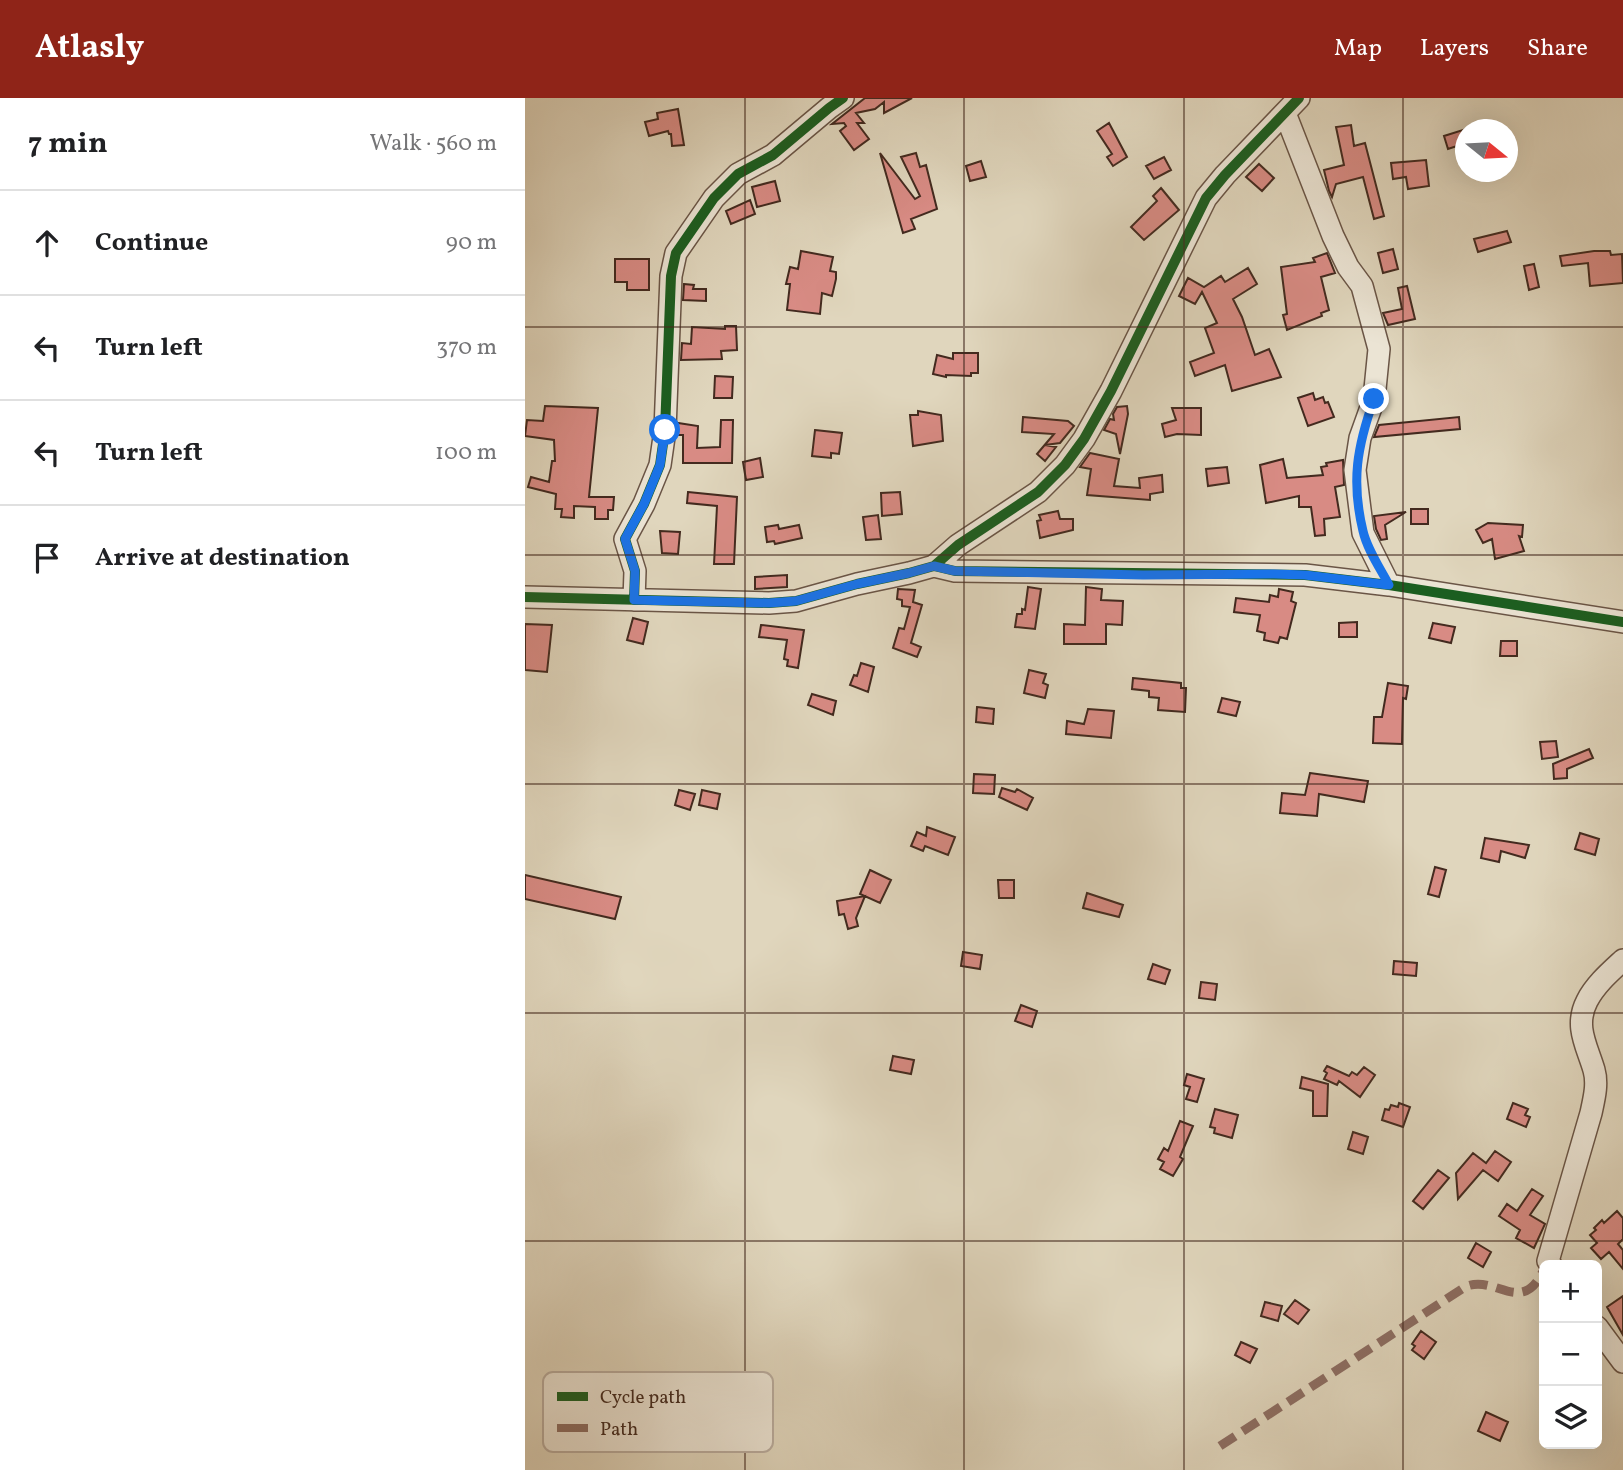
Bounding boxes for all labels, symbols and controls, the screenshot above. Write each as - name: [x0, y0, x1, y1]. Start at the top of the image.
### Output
- text: Atlasly: [35, 26, 144, 72]
- text: Map: [1334, 32, 1382, 66]
- text: Layers: [1420, 32, 1489, 66]
- text: Share: [1527, 32, 1588, 66]
- north arrow: [1455, 119, 1518, 182]
- text: 7 min: [28, 123, 108, 165]
- text: Walk · 560 m: [369, 128, 497, 160]
- icon: ahead: [28, 224, 66, 262]
- text: Continue: [95, 225, 208, 261]
- text: 90 m: [446, 227, 497, 259]
- icon: left: [28, 329, 66, 367]
- text: Turn left: [95, 330, 203, 366]
- text: 370 m: [436, 332, 497, 364]
- route end: [1358, 383, 1389, 414]
- route start: [649, 414, 680, 445]
- icon: left: [28, 434, 66, 472]
- text: Turn left: [95, 435, 203, 471]
- text: 100 m: [435, 437, 497, 469]
- icon: arrive: [28, 539, 66, 577]
- text: Arrive at destination: [95, 540, 350, 576]
- map controls: [1539, 1260, 1602, 1449]
- button: +: [1539, 1260, 1602, 1323]
- button: −: [1539, 1323, 1602, 1386]
- legend: [543, 1372, 773, 1452]
- text: Cycle path: [600, 1385, 686, 1411]
- button: layers: [1539, 1386, 1602, 1449]
- text: Path: [600, 1417, 638, 1443]

